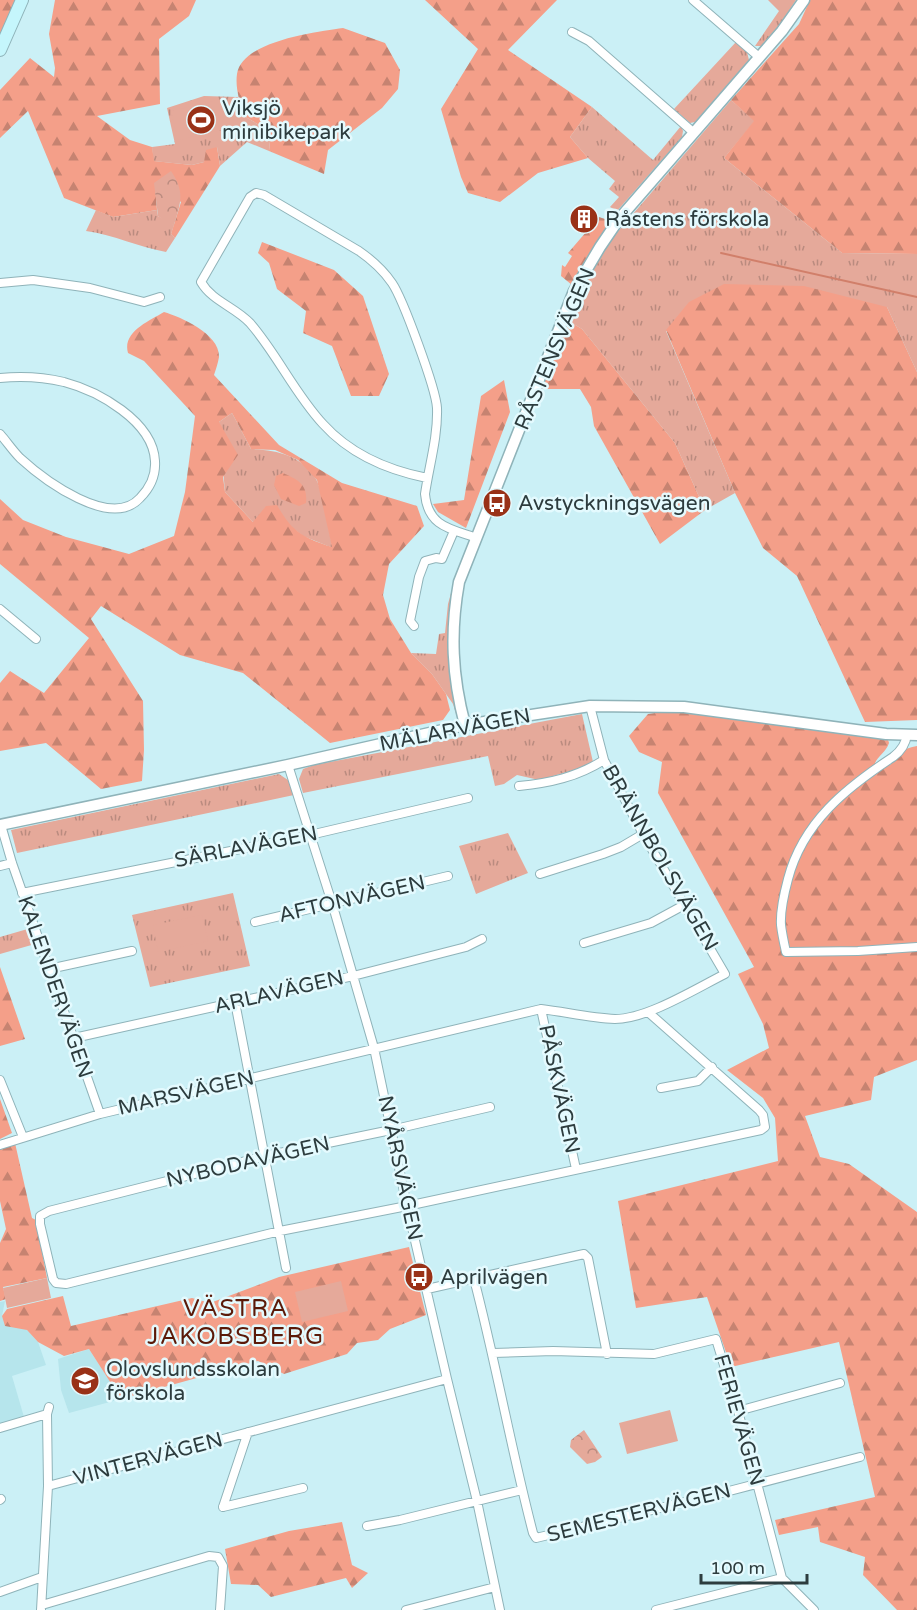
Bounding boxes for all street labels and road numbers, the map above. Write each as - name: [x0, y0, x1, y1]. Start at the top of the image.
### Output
- street label: RÅSTENSVÄGEN: [510, 264, 600, 434]
- street label: MÄLARVÄGEN: [377, 703, 533, 757]
- street label: BRÄNNBOLSVÄGEN: [597, 761, 723, 955]
- street label: SÄRLAVÄGEN: [172, 821, 320, 873]
- street label: AFTONVÄGEN: [276, 870, 428, 928]
- street label: KALENDERVÄGEN: [12, 893, 98, 1081]
- street label: ARLAVÄGEN: [212, 965, 346, 1019]
- street label: PÅSKVÄGEN: [533, 1022, 585, 1156]
- street label: MARSVÄGEN: [116, 1065, 256, 1121]
- street label: NYÅRSVÄGEN: [372, 1093, 428, 1243]
- street label: NYBODAVÄGEN: [164, 1131, 332, 1193]
- street label: FERIEVÄGEN: [708, 1351, 770, 1489]
- street label: VINTERVÄGEN: [71, 1427, 225, 1491]
- street label: SEMESTERVÄGEN: [545, 1478, 733, 1548]

